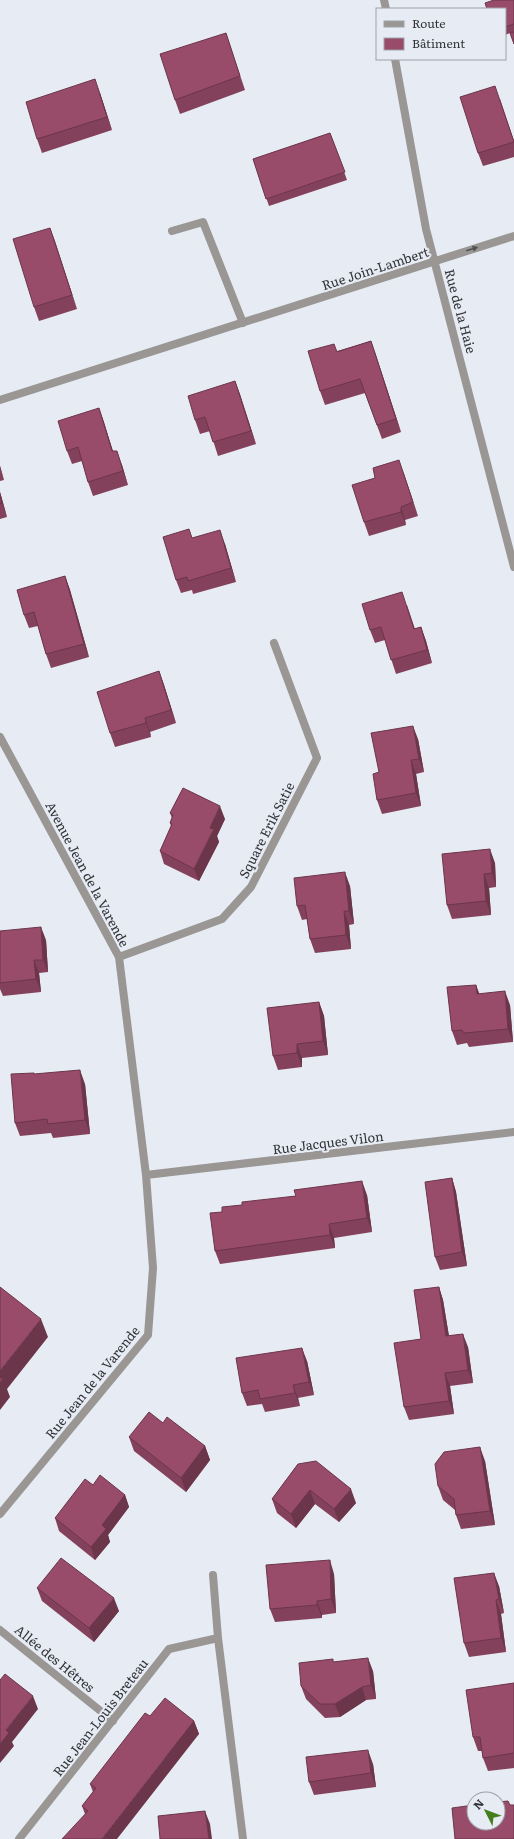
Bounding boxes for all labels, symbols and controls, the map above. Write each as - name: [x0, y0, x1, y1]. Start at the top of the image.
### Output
- legend: [376, 8, 506, 60]
- text: Route: [412, 14, 446, 32]
- text: Bâtiment: [412, 34, 465, 52]
- street label: Rue Join-Lambert: [319, 241, 432, 294]
- one-way arrow: [467, 246, 479, 252]
- street label: Rue de la Haie: [441, 267, 481, 356]
- street label: Square Erik Satie: [234, 778, 299, 881]
- street label: Avenue Jean de la Varende: [42, 798, 135, 950]
- street label: Rue Jacques Vilon: [272, 1126, 385, 1158]
- street label: Rue Jean de la Varende: [40, 1321, 144, 1443]
- street label: Allée des Hêtres: [11, 1620, 99, 1696]
- street label: Rue Jean-Louis Breteau: [48, 1654, 152, 1780]
- north arrow: [466, 1791, 506, 1831]
- text: N: [469, 1795, 487, 1812]

